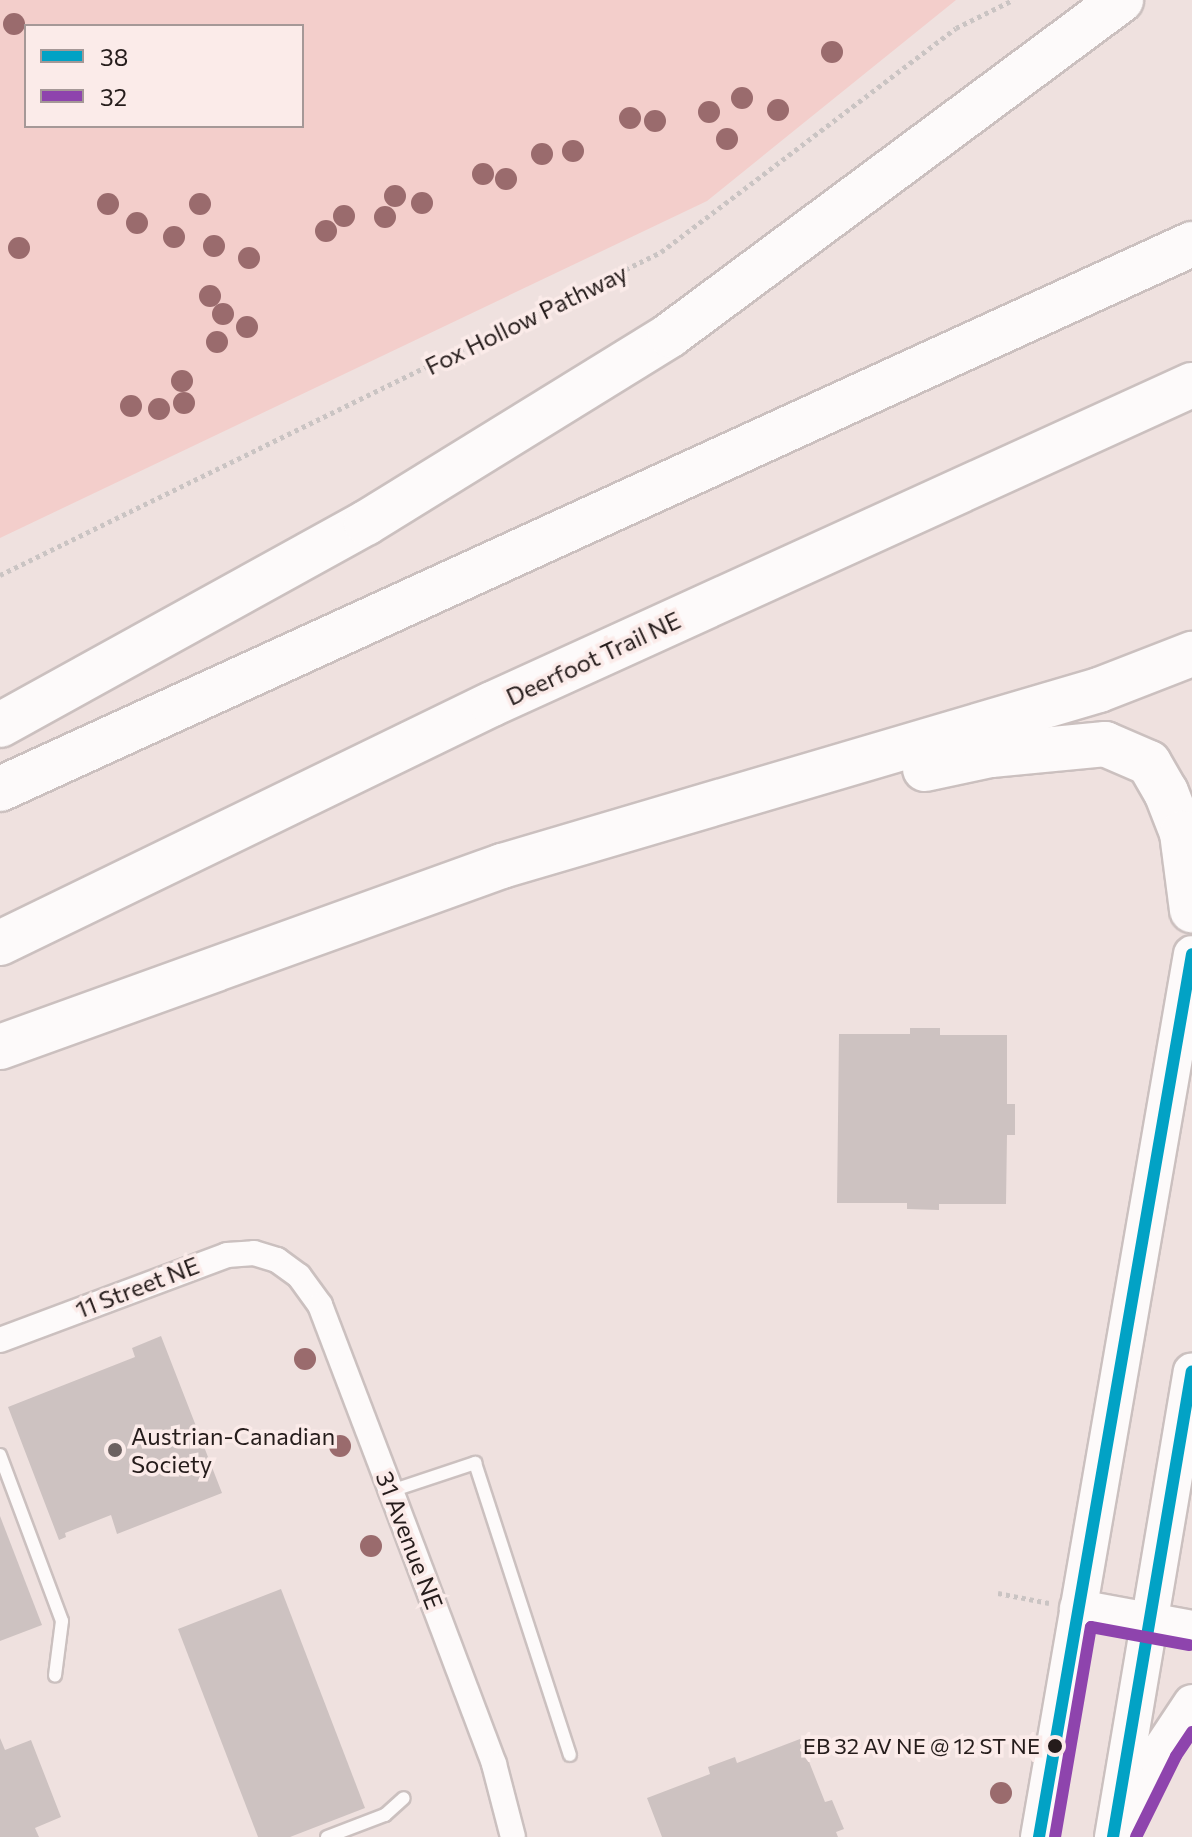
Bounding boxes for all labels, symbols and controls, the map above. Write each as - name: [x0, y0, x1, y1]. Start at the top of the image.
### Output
- legend: [24, 24, 304, 128]
- text: 38: [100, 42, 128, 71]
- text: 32: [100, 82, 127, 111]
- street label: Fox Hollow Pathway: [420, 258, 632, 380]
- street label: Deerfoot Trail NE: [501, 605, 685, 711]
- street label: 11 Street NE: [71, 1250, 203, 1324]
- place label: Austrian-Canadian Society: [131, 1422, 335, 1478]
- marker: Austrian-Canadian Society: [106, 1441, 124, 1459]
- street label: 31 Avenue NE: [370, 1467, 450, 1613]
- place label: EB 32 AV NE @ 12 ST NE: [803, 1733, 1040, 1759]
- marker: EB 32 AV NE @ 12 ST NE: [1047, 1738, 1063, 1754]

